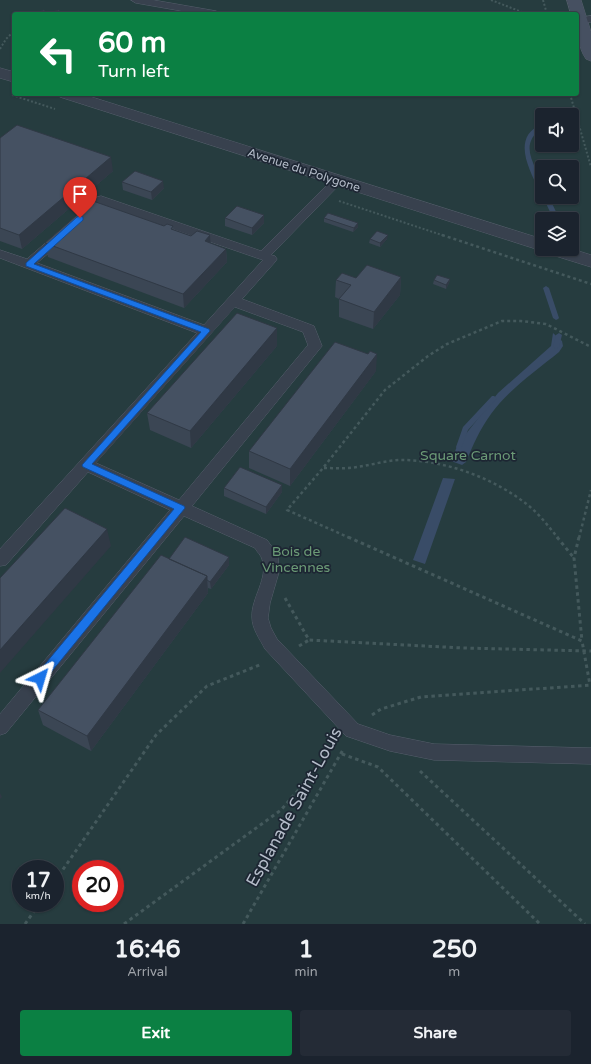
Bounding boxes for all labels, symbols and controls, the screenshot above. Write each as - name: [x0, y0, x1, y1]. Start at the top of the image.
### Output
- text: 60 m: [98, 26, 166, 60]
- icon: left: [32, 28, 84, 80]
- text: Turn left: [98, 60, 170, 82]
- map controls: [535, 108, 579, 256]
- button: sound: [535, 108, 579, 152]
- street label: Avenue du Polygone: [246, 145, 362, 195]
- button: search: [535, 160, 579, 204]
- pin: [63, 177, 97, 218]
- icon: arrive: [69, 183, 91, 205]
- button: layers: [535, 212, 579, 256]
- park label: Square Carnot: [420, 447, 517, 464]
- park label: Bois de Vincennes: [262, 543, 331, 576]
- position arrow: [19, 657, 61, 699]
- street label: Esplanade Saint-Louis: [241, 724, 347, 890]
- speed limit sign: 20: [72, 860, 124, 912]
- text: 17: [25, 869, 51, 893]
- text: km/h: [25, 890, 51, 902]
- text: 16:46: [114, 935, 181, 964]
- text: 1: [299, 935, 314, 964]
- text: 250: [432, 935, 477, 964]
- text: Arrival: [127, 964, 167, 980]
- text: min: [295, 964, 318, 980]
- text: m: [448, 964, 460, 980]
- button: Exit: [20, 1010, 292, 1056]
- button: Share: [300, 1010, 571, 1056]

